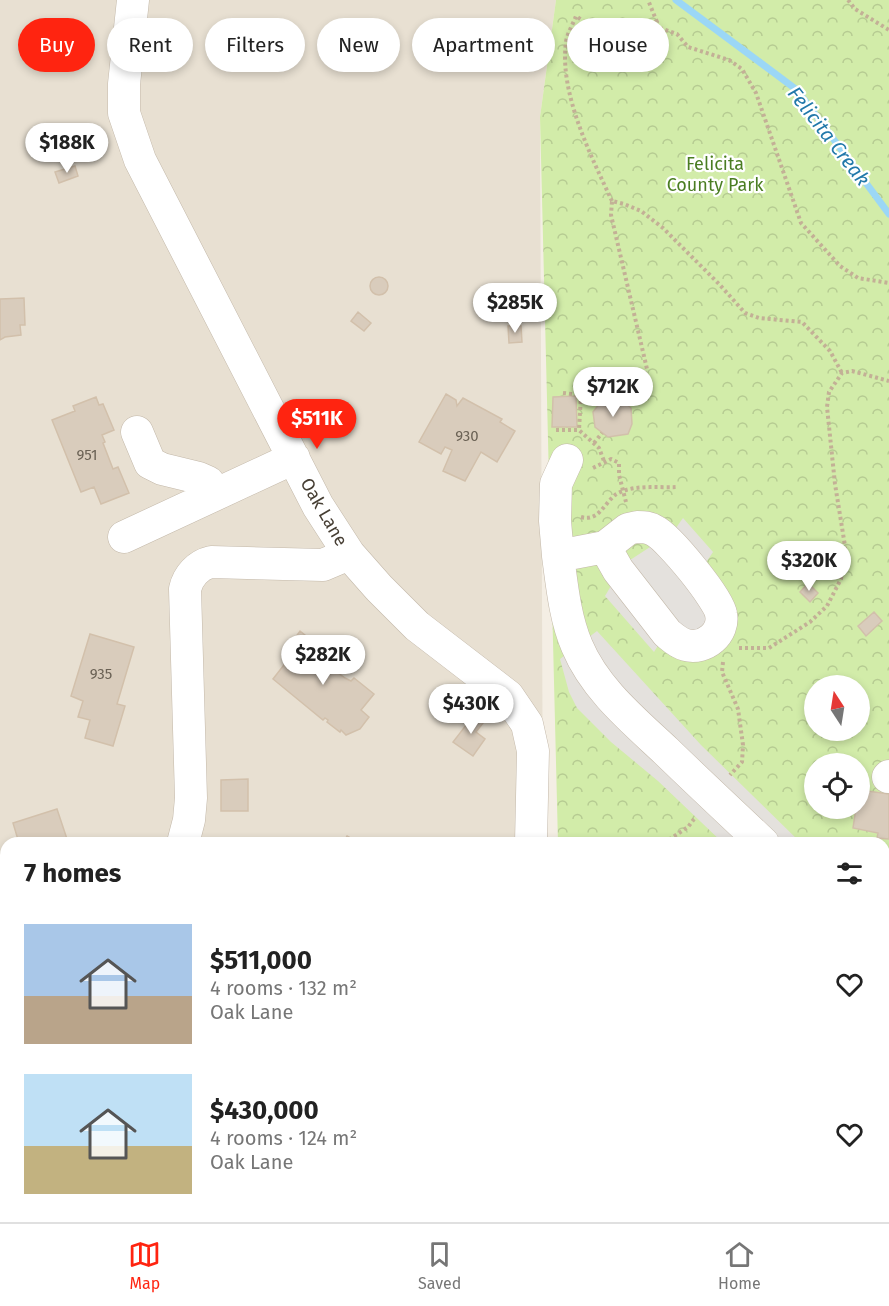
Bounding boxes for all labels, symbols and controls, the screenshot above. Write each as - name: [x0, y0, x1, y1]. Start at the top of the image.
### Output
- chip: Buy: [18, 18, 95, 72]
- chip: Rent: [107, 18, 193, 72]
- chip: Filters: [205, 18, 305, 72]
- chip: New: [317, 18, 400, 72]
- chip: Apartment: [412, 18, 555, 72]
- chip: House: [567, 18, 669, 72]
- water label: Felicita Creak: [783, 82, 875, 190]
- pin: $188K: [25, 123, 109, 174]
- text: $188K: [39, 130, 95, 154]
- park label: Felicita County Park: [667, 153, 764, 196]
- pin: $285K: [473, 283, 557, 334]
- text: $285K: [487, 290, 543, 314]
- pin: $712K: [571, 367, 655, 418]
- text: $712K: [587, 374, 639, 398]
- pin: $511K: [275, 399, 359, 450]
- text: $511K: [291, 406, 343, 430]
- house number: 930: [455, 427, 479, 445]
- house number: 951: [76, 446, 98, 464]
- street label: Oak Lane: [296, 474, 352, 550]
- pin: $320K: [767, 541, 851, 592]
- text: $320K: [781, 548, 837, 572]
- pin: $282K: [281, 635, 365, 686]
- text: $282K: [295, 642, 351, 666]
- house number: 935: [90, 665, 112, 683]
- north arrow: [804, 675, 870, 741]
- map controls: [804, 675, 870, 819]
- pin: $430K: [429, 684, 513, 735]
- text: $430K: [443, 691, 499, 715]
- button: locate: [804, 753, 870, 819]
- icon: filters: [833, 857, 866, 890]
- text: 7 homes: [24, 858, 121, 889]
- text: $511,000: [210, 945, 312, 976]
- icon: home: [72, 948, 144, 1020]
- icon: heart: [833, 968, 866, 1001]
- text: 4 rooms · 132 m²: [210, 976, 357, 1000]
- text: Oak Lane: [210, 1000, 293, 1024]
- text: $430,000: [210, 1095, 319, 1126]
- icon: home: [72, 1098, 144, 1170]
- icon: heart: [833, 1118, 866, 1151]
- text: 4 rooms · 124 m²: [210, 1126, 357, 1150]
- text: Oak Lane: [210, 1150, 293, 1174]
- tab: Map: [128, 1238, 161, 1293]
- tab: Saved: [418, 1238, 461, 1293]
- tab: Home: [718, 1238, 761, 1293]

